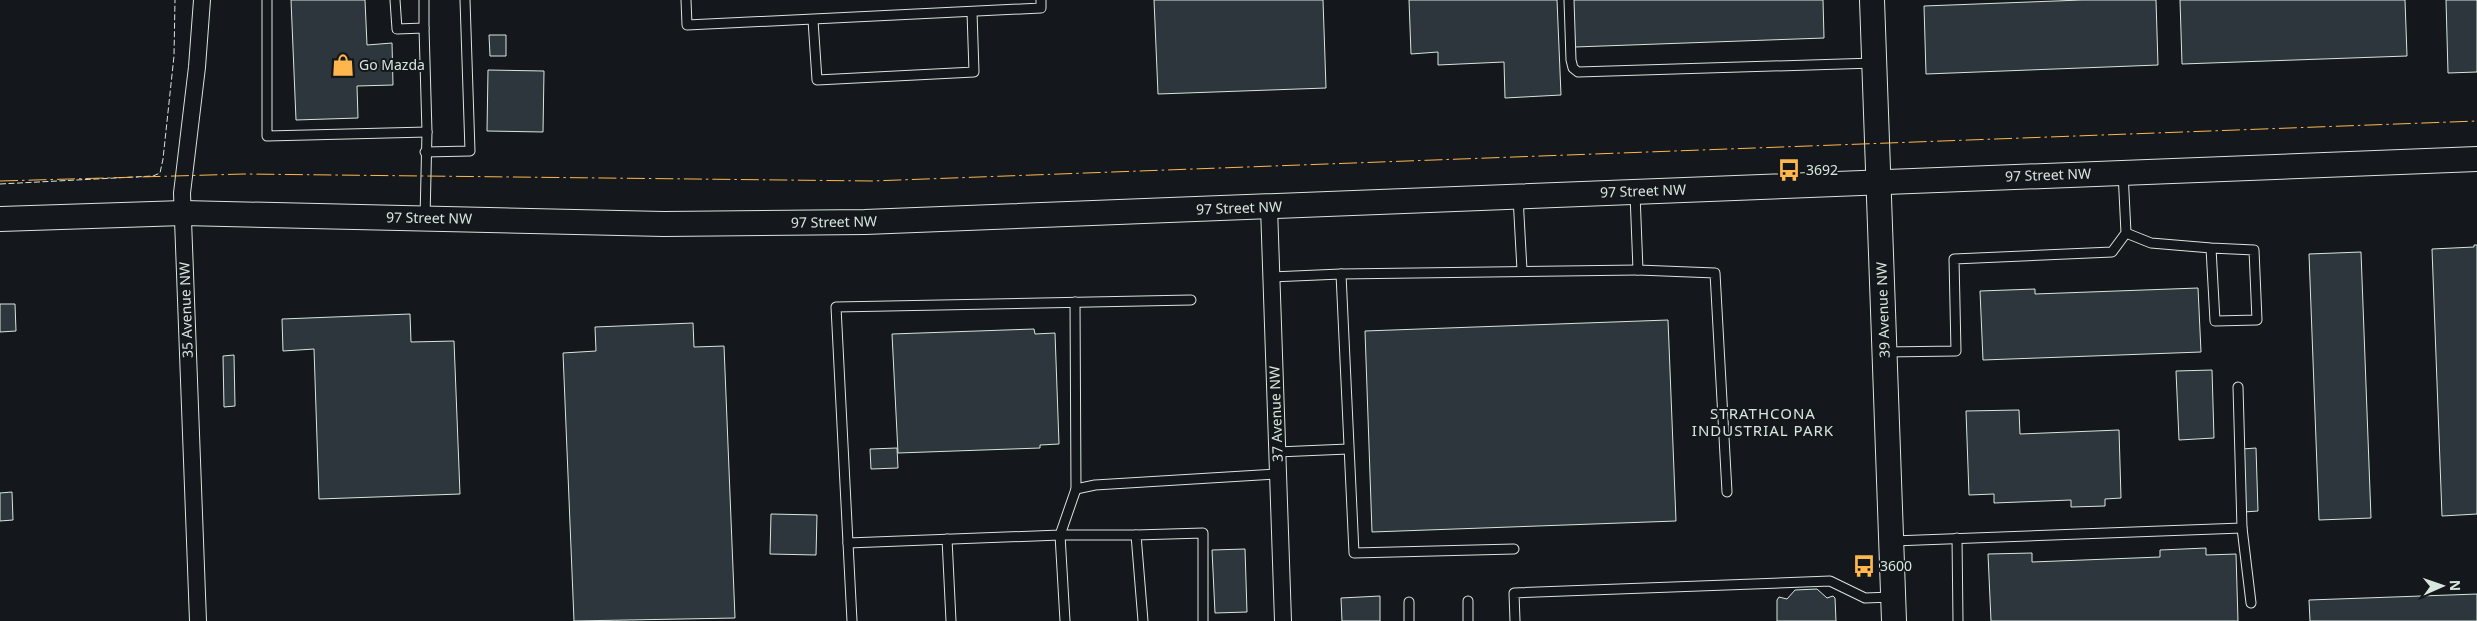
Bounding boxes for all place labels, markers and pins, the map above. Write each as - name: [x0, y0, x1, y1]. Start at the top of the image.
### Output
- shop icon: Go Mazda: [330, 52, 356, 78]
- place label: Go Mazda: [359, 55, 425, 74]
- bus stop icon: 3692: [1776, 157, 1802, 183]
- place label: 3692: [1806, 160, 1838, 179]
- bus stop icon: 3600: [1851, 553, 1877, 579]
- place label: 3600: [1880, 556, 1912, 575]

